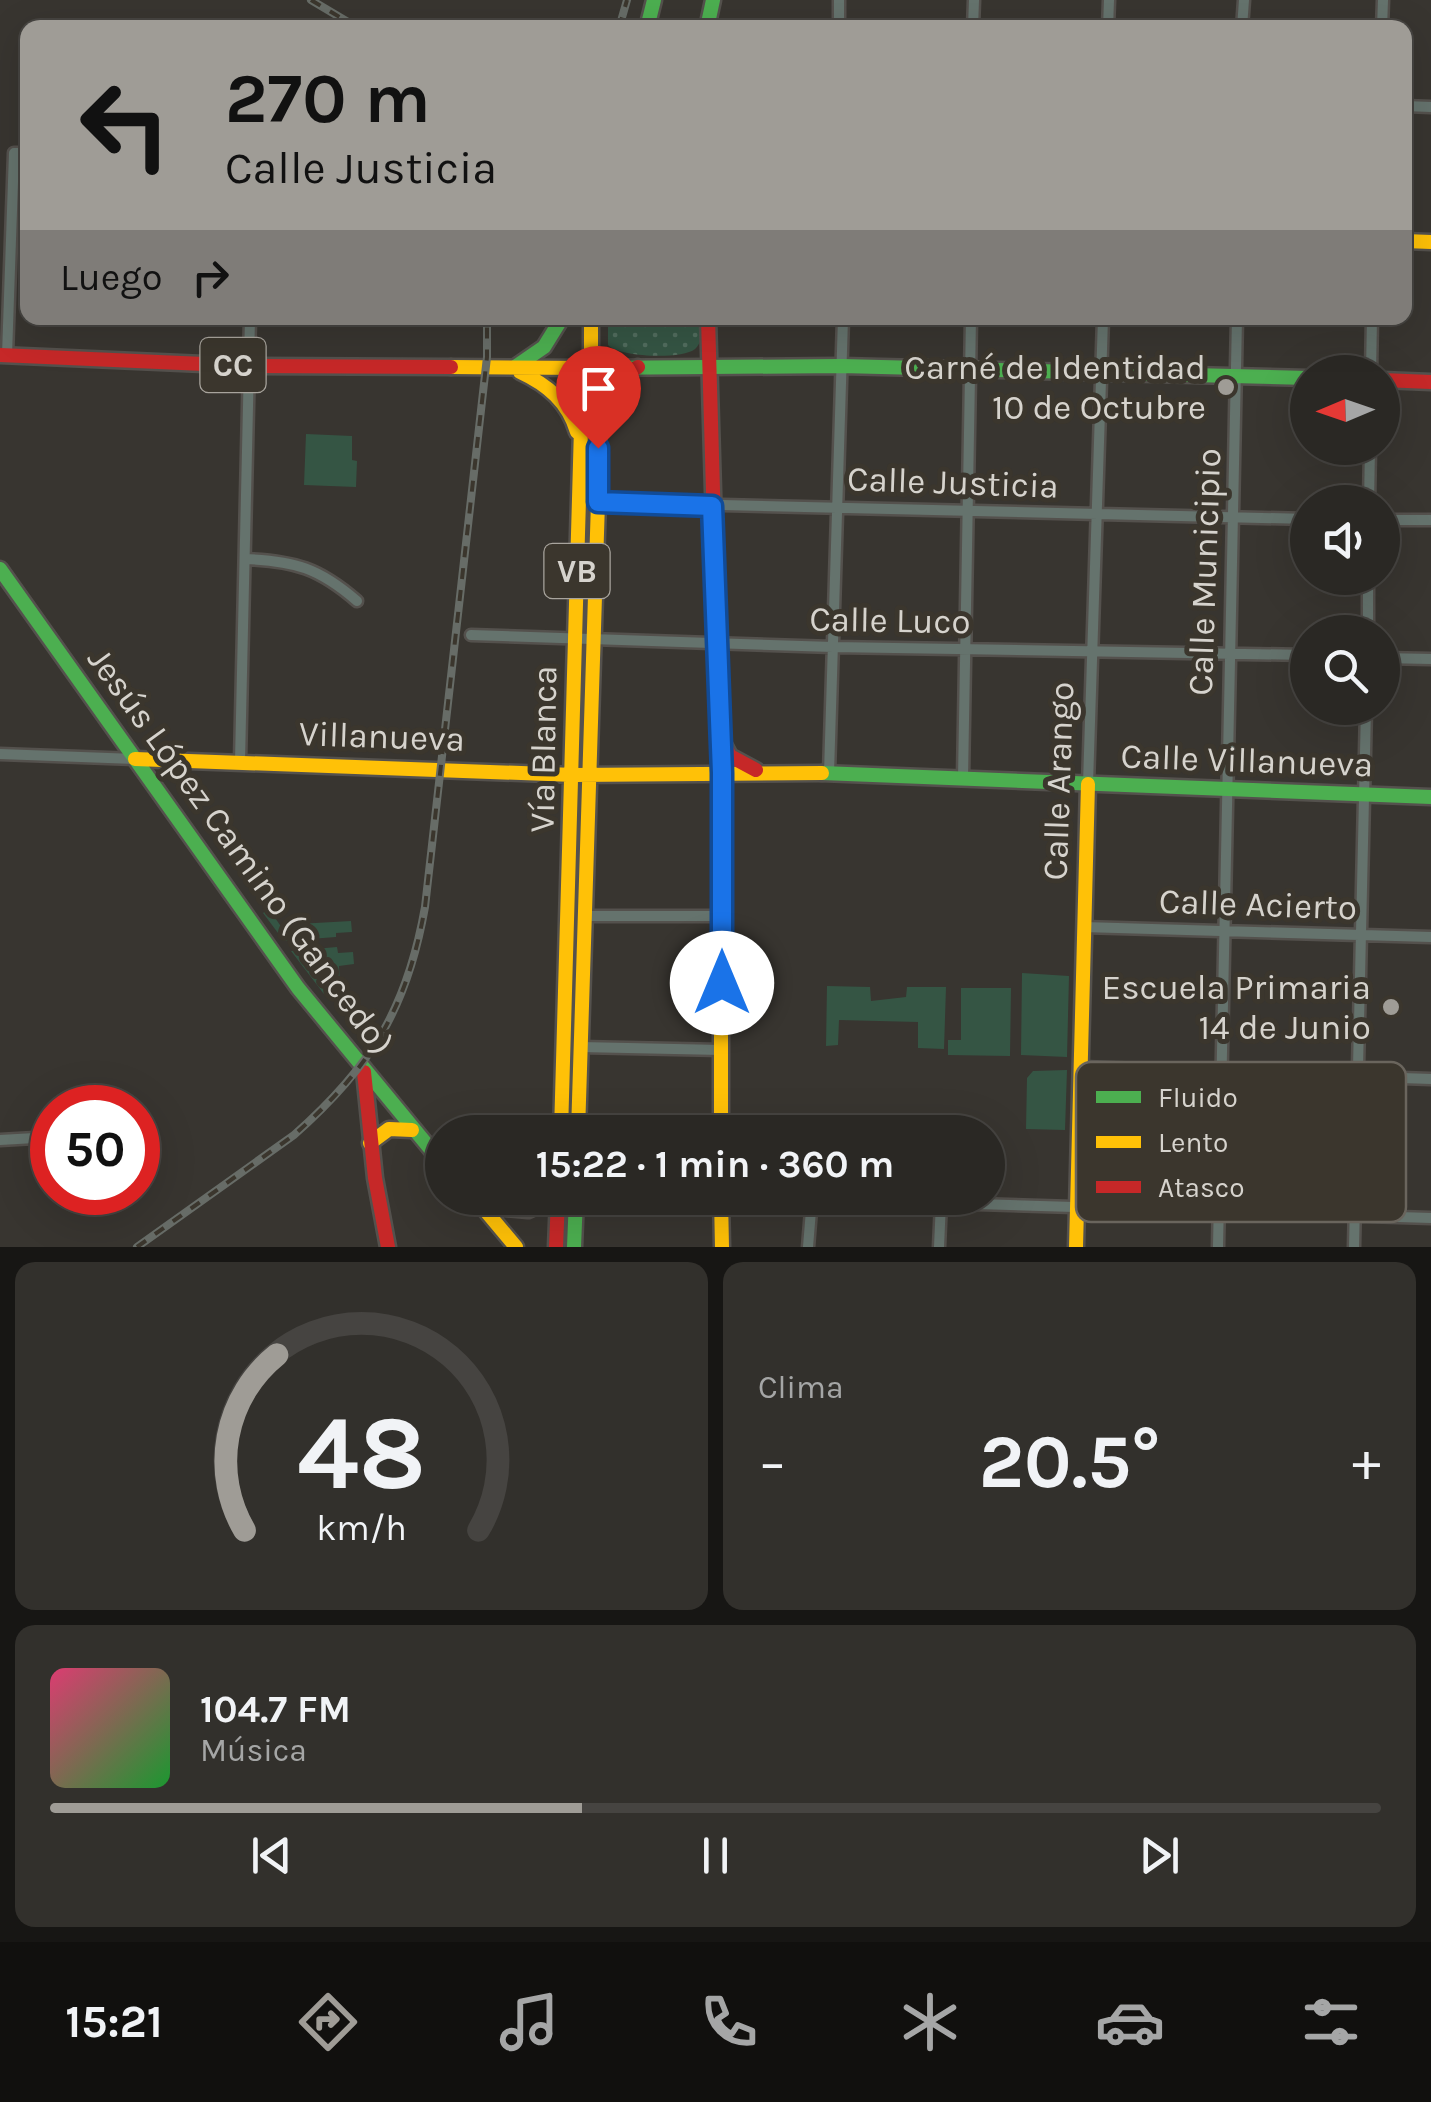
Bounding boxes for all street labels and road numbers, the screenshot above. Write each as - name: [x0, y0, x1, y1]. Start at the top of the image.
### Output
- road number: CC: [200, 338, 266, 392]
- street label: Calle Municipio: [1180, 448, 1229, 696]
- street label: Calle Justicia: [846, 458, 1059, 507]
- road number: VB: [544, 544, 610, 598]
- street label: Calle Luco: [809, 599, 971, 642]
- street label: Jesús López Camino (Gancedo): [79, 640, 402, 1063]
- street label: Vía Blanca: [522, 665, 565, 833]
- street label: Calle Arango: [1035, 681, 1082, 881]
- street label: Villanueva: [298, 713, 466, 760]
- street label: Calle Villanueva: [1120, 736, 1374, 785]
- street label: Calle Acierto: [1158, 881, 1358, 928]

